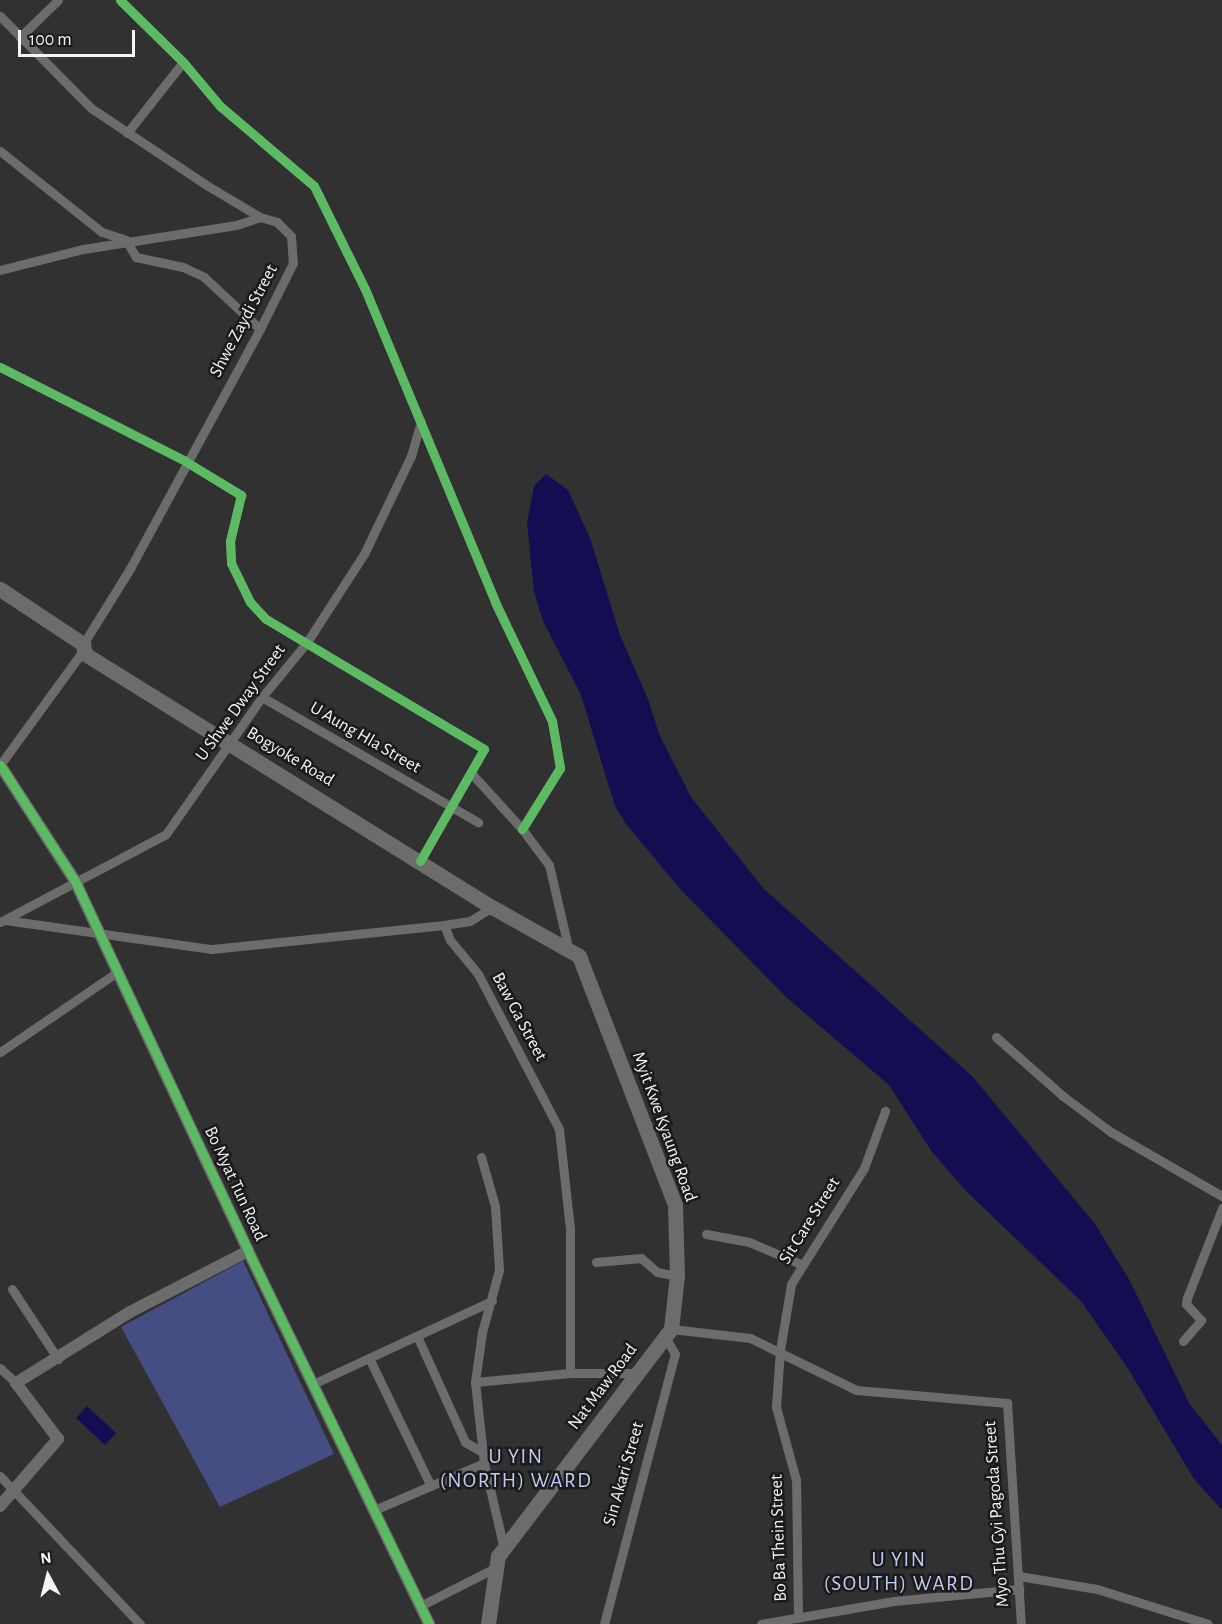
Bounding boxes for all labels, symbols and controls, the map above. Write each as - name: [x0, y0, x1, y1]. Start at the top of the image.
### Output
- scale bar: [21, 18, 138, 56]
- text: 100 m: [29, 31, 72, 49]
- street label: Shwe Zaydi Street: [205, 261, 283, 381]
- street label: U Shwe Dway Street: [191, 640, 291, 766]
- street label: U Aung Hla Street: [306, 697, 424, 779]
- street label: Bogyoke Road: [242, 722, 338, 792]
- street label: Baw Ga Street: [487, 969, 551, 1065]
- street label: Myit Kwe Kyaung Road: [627, 1049, 701, 1205]
- street label: Bo Myat Tun Road: [199, 1123, 271, 1245]
- street label: Sit Care Street: [775, 1174, 845, 1268]
- street label: Nat Maw Road: [564, 1340, 642, 1434]
- street label: Sin Akari Street: [599, 1420, 649, 1528]
- street label: Myo Thu Gyi Pagoda Street: [980, 1420, 1014, 1608]
- district label: U YIN (NORTH) WARD: [440, 1444, 592, 1494]
- street label: Bo Ba Thein Street: [766, 1474, 792, 1602]
- north arrow: [18, 1546, 78, 1606]
- district label: U YIN (SOUTH) WARD: [824, 1547, 974, 1597]
- text: N: [39, 1550, 52, 1567]

